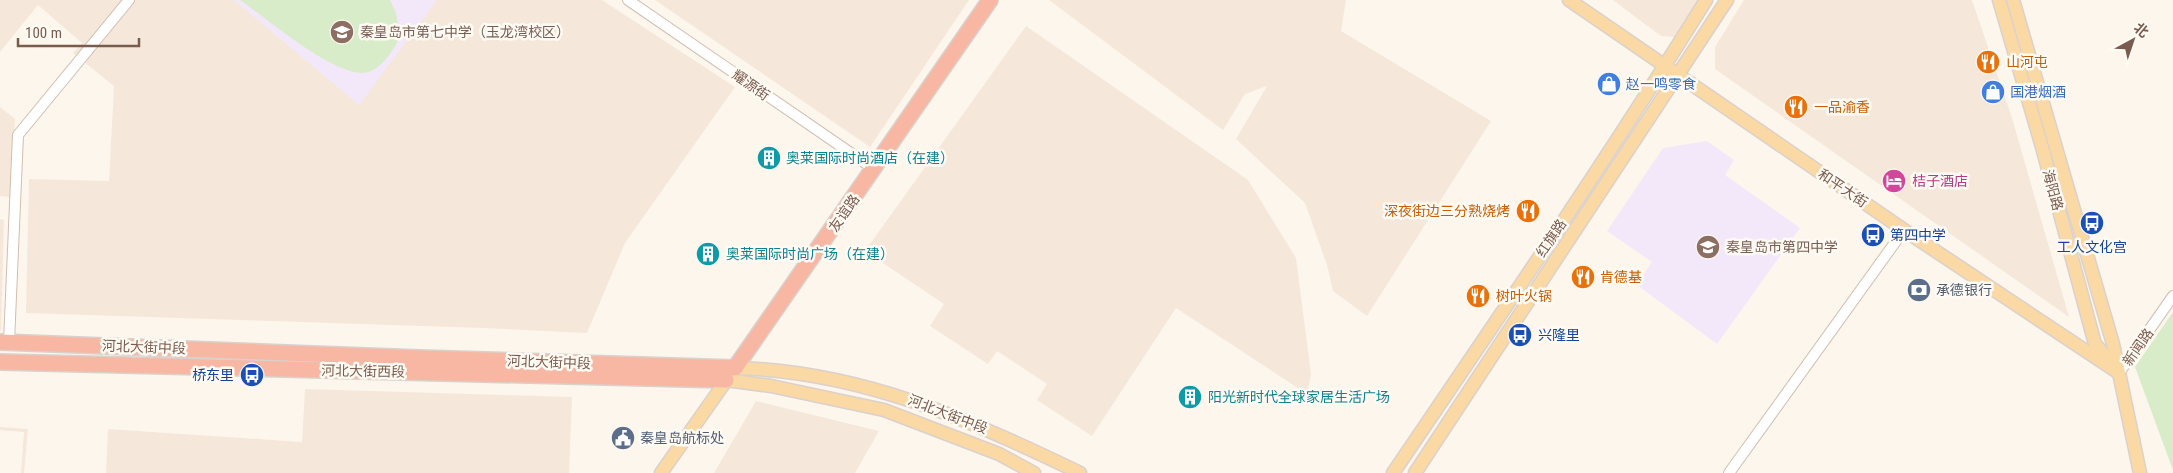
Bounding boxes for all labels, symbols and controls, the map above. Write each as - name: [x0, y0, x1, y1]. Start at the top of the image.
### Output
- scale bar: [18, 15, 139, 47]
- north arrow: [2108, 15, 2158, 65]
- school or university icon: 秦皇岛市第七中学（玉龙湾校区）: [329, 19, 355, 45]
- text: 北: [2131, 19, 2152, 41]
- text: 100 m: [25, 24, 62, 42]
- place label: 秦皇岛市第七中学（玉龙湾校区）: [360, 24, 570, 40]
- restaurant icon: 山河屯: [1975, 49, 2001, 75]
- place label: 山河屯: [2006, 54, 2048, 70]
- street label: 耀源街: [729, 66, 773, 104]
- shop icon: 赵一鸣零食: [1596, 71, 1622, 97]
- place label: 赵一鸣零食: [1625, 76, 1696, 92]
- shop icon: 国港烟酒: [1980, 79, 2006, 105]
- place label: 国港烟酒: [2010, 84, 2066, 100]
- restaurant icon: 一品渝香: [1783, 94, 1809, 120]
- place label: 一品渝香: [1814, 99, 1870, 115]
- building icon: 奥莱国际时尚酒店（在建）: [756, 145, 782, 171]
- place label: 奥莱国际时尚酒店（在建）: [786, 150, 954, 166]
- street label: 和平大街: [1815, 166, 1871, 210]
- hotel icon: 桔子酒店: [1881, 168, 1907, 194]
- street label: 海阳路: [2040, 168, 2066, 212]
- place label: 桔子酒店: [1912, 173, 1968, 189]
- street label: 友谊路: [825, 191, 863, 235]
- restaurant icon: 深夜街边三分熟烧烤: [1515, 198, 1541, 224]
- place label: 深夜街边三分熟烧烤: [1384, 203, 1510, 219]
- bus stop icon: 工人文化宫: [2079, 210, 2105, 236]
- street label: 红旗路: [1533, 216, 1569, 260]
- bus stop icon: 第四中学: [1860, 222, 1886, 248]
- place label: 第四中学: [1890, 227, 1946, 243]
- school or university icon: 秦皇岛市第四中学: [1695, 234, 1721, 260]
- place label: 秦皇岛市第四中学: [1726, 239, 1838, 255]
- place label: 工人文化宫: [2057, 239, 2127, 255]
- building icon: 奥莱国际时尚广场（在建）: [695, 241, 721, 267]
- place label: 奥莱国际时尚广场（在建）: [726, 246, 894, 262]
- restaurant icon: 肯德基: [1570, 264, 1596, 290]
- place label: 肯德基: [1600, 269, 1642, 285]
- bank icon: 承德银行: [1906, 277, 1932, 303]
- place label: 承德银行: [1936, 282, 1992, 298]
- restaurant icon: 树叶火锅: [1465, 283, 1491, 309]
- place label: 树叶火锅: [1496, 288, 1552, 304]
- bus stop icon: 兴隆里: [1507, 322, 1533, 348]
- street label: 新闻路: [2119, 325, 2157, 369]
- place label: 兴隆里: [1538, 327, 1580, 343]
- street label: 河北大街中段: [102, 338, 186, 356]
- street label: 河北大街中段: [507, 353, 591, 371]
- bus stop icon: 桥东里: [239, 362, 265, 388]
- street label: 河北大街西段: [321, 362, 405, 380]
- place label: 桥东里: [192, 367, 234, 383]
- building icon: 阳光新时代全球家居生活广场: [1177, 384, 1203, 410]
- place label: 阳光新时代全球家居生活广场: [1208, 389, 1390, 405]
- street label: 河北大街中段: [906, 391, 990, 437]
- public building icon: 秦皇岛航标处: [610, 425, 636, 451]
- place label: 秦皇岛航标处: [640, 430, 724, 446]

